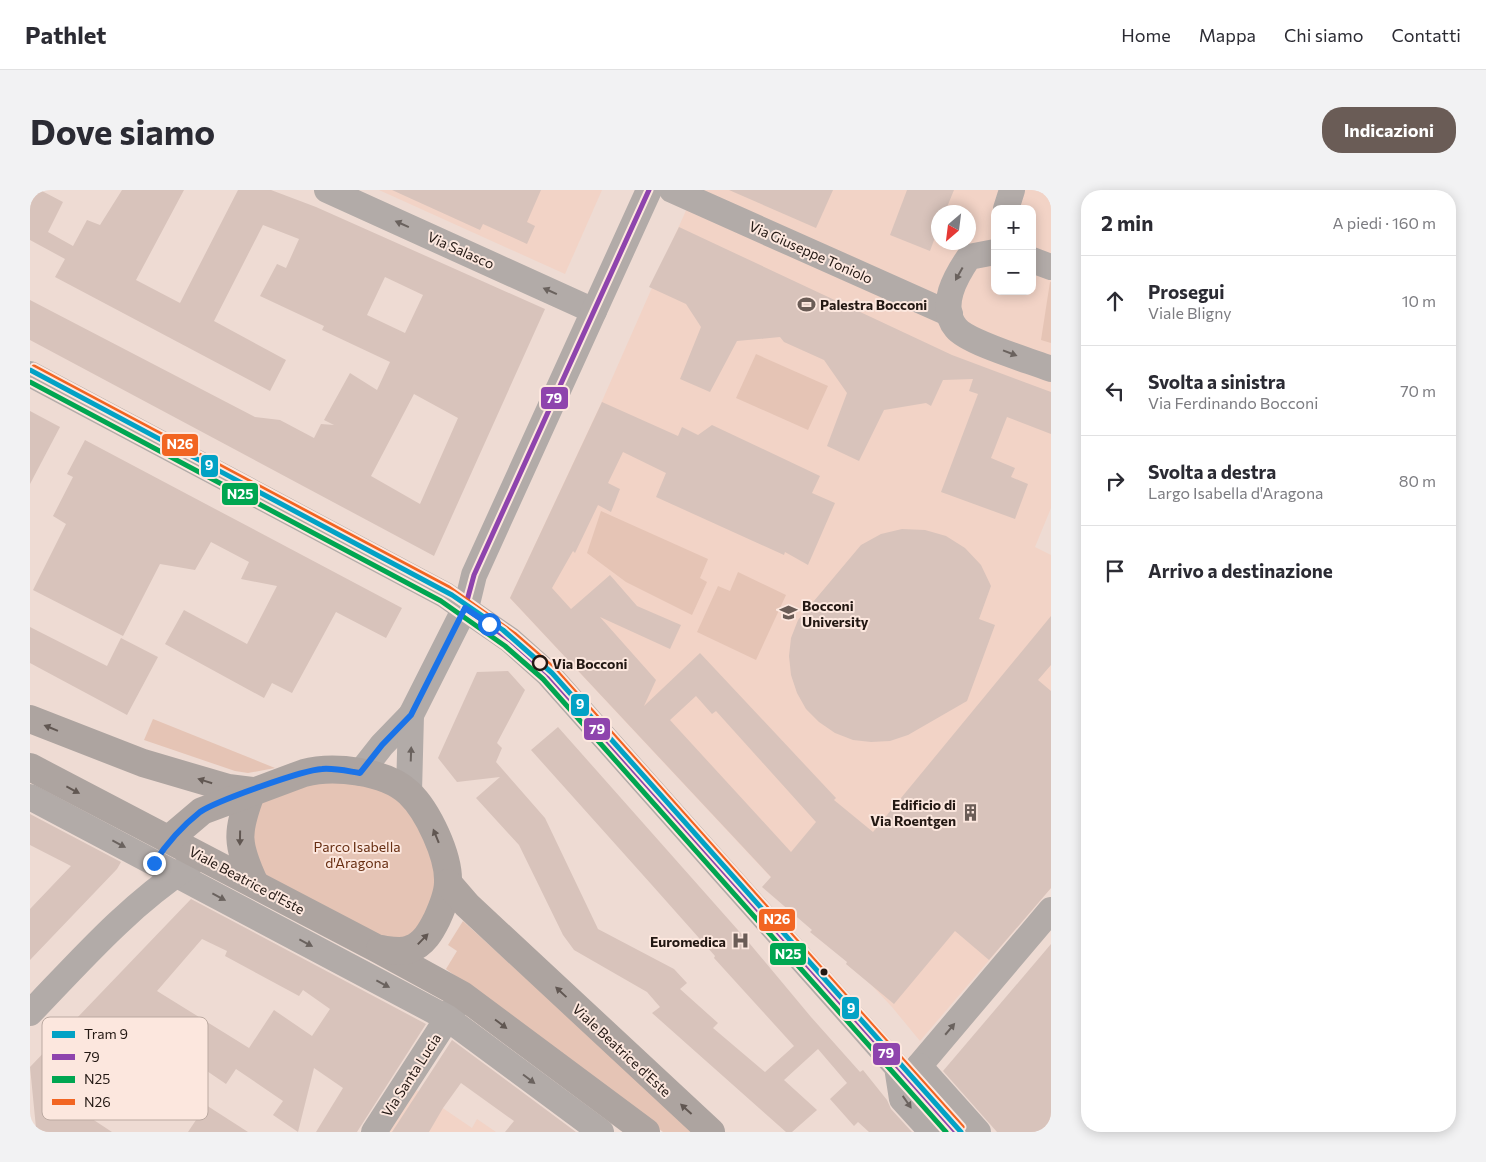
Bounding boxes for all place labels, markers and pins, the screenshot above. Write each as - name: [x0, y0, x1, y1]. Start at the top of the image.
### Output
- sports icon: Palestra Bocconi: [796, 294, 816, 314]
- place label: Palestra Bocconi: [820, 296, 927, 313]
- place label: Bocconi University: [802, 597, 869, 630]
- school or university icon: Bocconi University: [778, 603, 798, 623]
- marker: Via Bocconi: [532, 655, 548, 671]
- place label: Via Bocconi: [552, 655, 628, 672]
- place label: Edificio di Via Roentgen: [870, 796, 956, 829]
- building icon: Edificio di Via Roentgen: [960, 802, 980, 822]
- hospital icon: Euromedica: [730, 931, 750, 951]
- place label: Euromedica: [650, 933, 726, 950]
- unlabelled marker: [819, 967, 829, 977]

